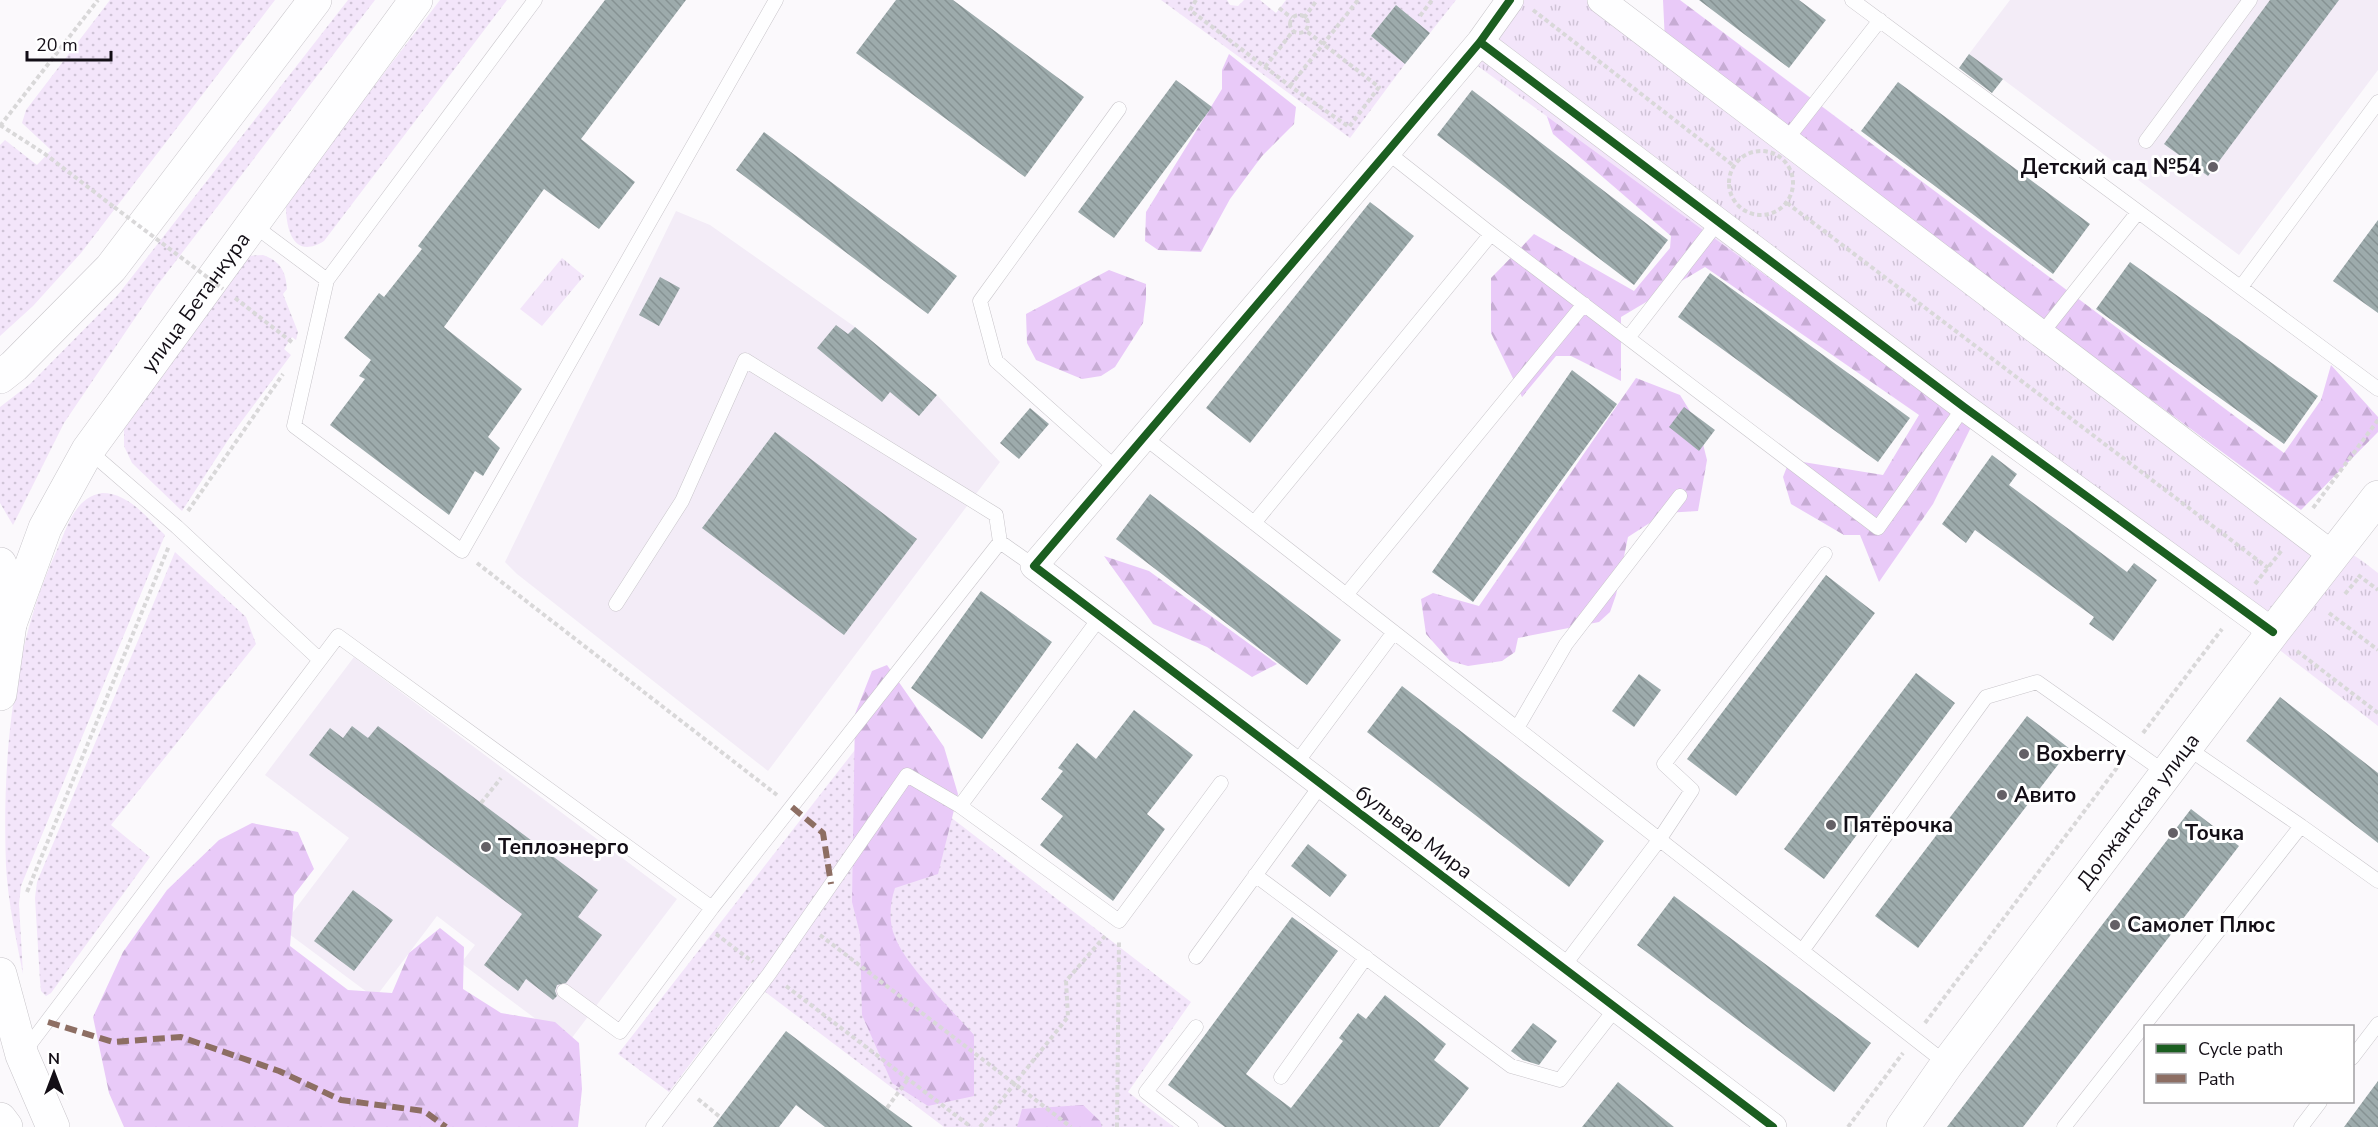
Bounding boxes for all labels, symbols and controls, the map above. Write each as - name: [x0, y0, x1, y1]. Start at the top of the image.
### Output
- scale bar: [27, 24, 111, 62]
- text: 20 m: [36, 33, 78, 57]
- place label: Детский сад №54: [2021, 153, 2201, 181]
- marker: Детский сад №54: [2206, 160, 2220, 174]
- street label: улица Бетанкура: [135, 226, 256, 378]
- street label: Должанская улица: [2070, 727, 2206, 894]
- place label: Boxberry: [2036, 740, 2127, 768]
- marker: Boxberry: [2017, 747, 2031, 761]
- street label: бульвар Мира: [1350, 779, 1478, 885]
- place label: Авито: [2014, 781, 2076, 809]
- marker: Авито: [1995, 788, 2009, 802]
- place label: Пятёрочка: [1843, 811, 1953, 839]
- marker: Пятёрочка: [1824, 818, 1838, 832]
- place label: Точка: [2185, 819, 2244, 847]
- marker: Точка: [2166, 826, 2180, 840]
- place label: Теплоэнерго: [498, 833, 629, 861]
- marker: Теплоэнерго: [479, 840, 493, 854]
- place label: Самолет Плюс: [2127, 911, 2275, 939]
- marker: Самолет Плюс: [2108, 918, 2122, 932]
- legend: [2144, 1025, 2354, 1103]
- text: Cycle path: [2198, 1037, 2283, 1061]
- north arrow: [24, 1043, 84, 1103]
- text: N: [48, 1048, 60, 1070]
- text: Path: [2198, 1067, 2235, 1091]

